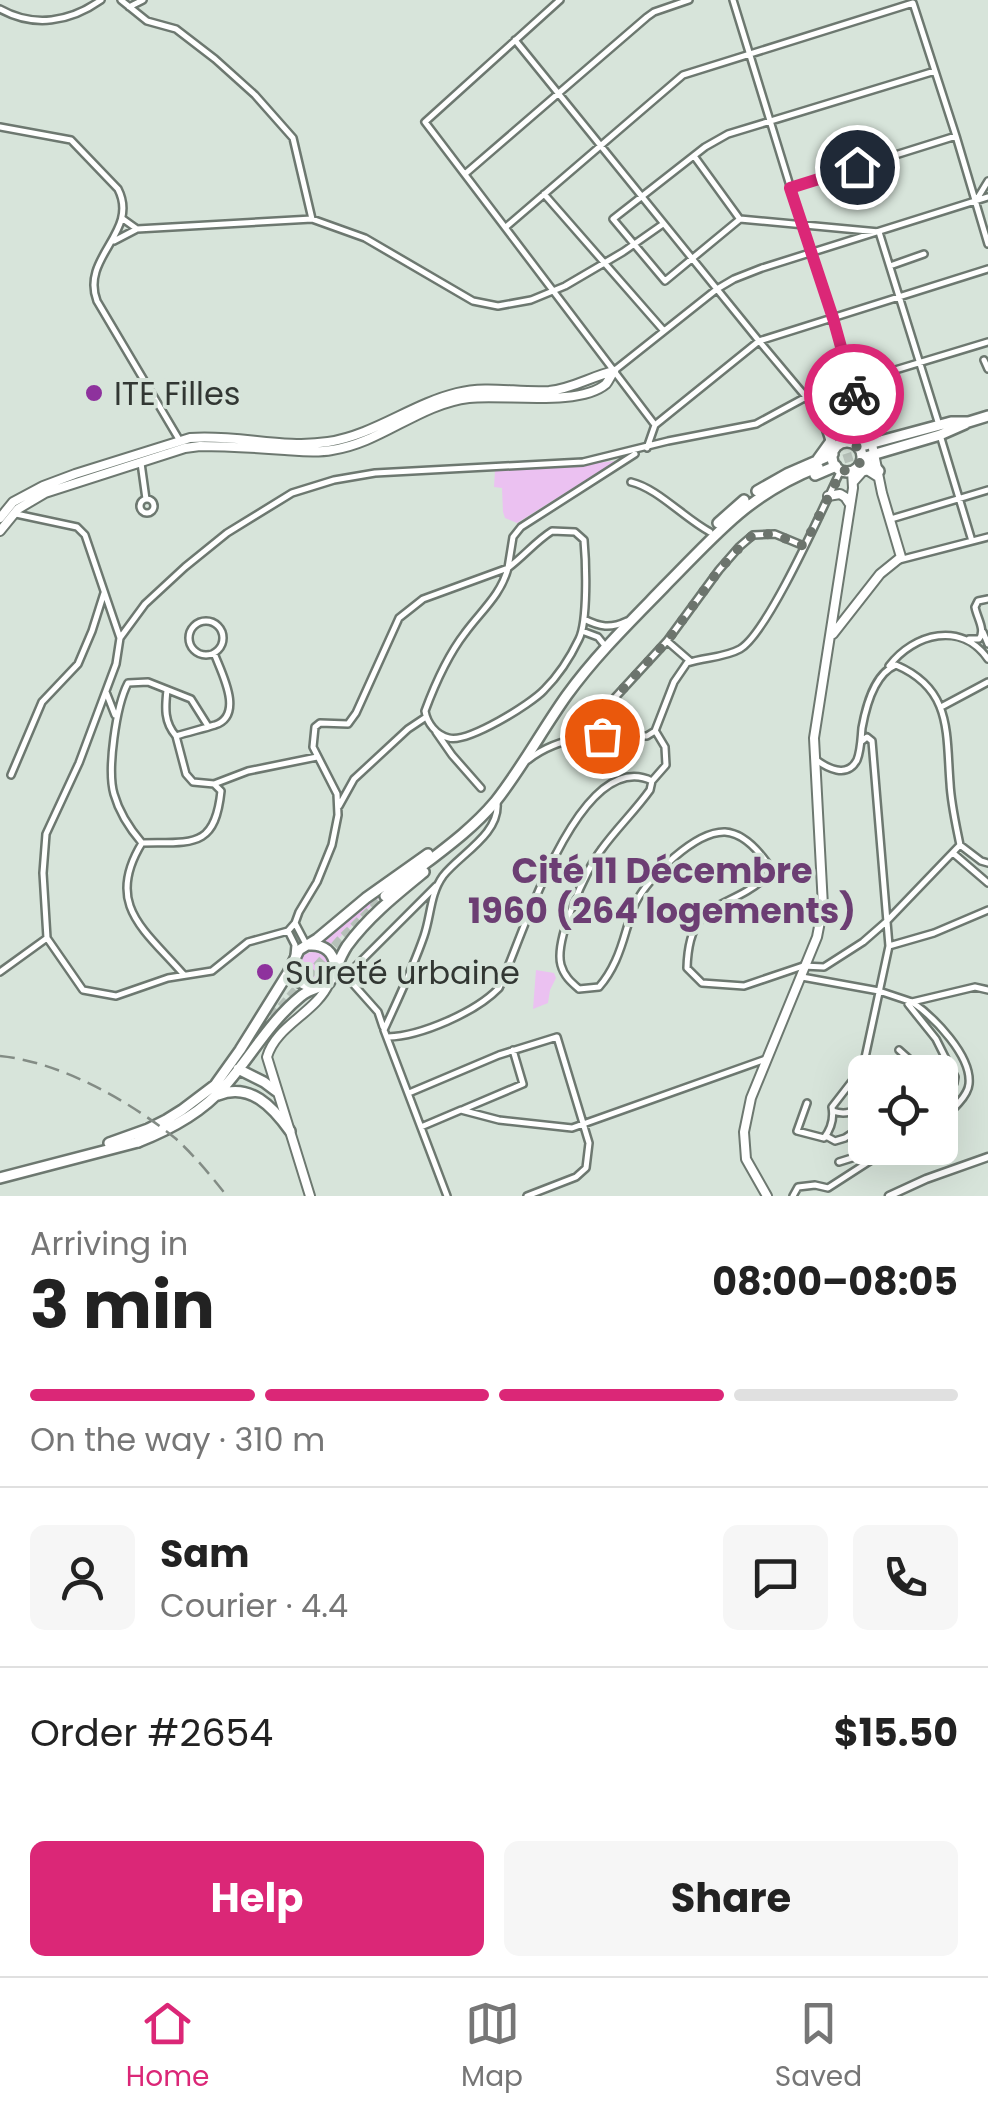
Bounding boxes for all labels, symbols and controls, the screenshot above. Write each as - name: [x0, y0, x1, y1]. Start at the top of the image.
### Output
- pin: [815, 125, 900, 210]
- icon: home: [830, 140, 885, 195]
- courier: [804, 344, 904, 444]
- icon: bike: [827, 367, 882, 422]
- place label: ITE Filles: [114, 371, 240, 416]
- marker: ITE Filles: [83, 382, 105, 404]
- pin: [560, 694, 645, 779]
- icon: bag: [575, 709, 630, 764]
- district label: Cité 11 Décembre 1960 (264 logements): [468, 846, 856, 935]
- place label: Sureté urbaine: [285, 950, 520, 995]
- marker: Sureté urbaine: [254, 961, 276, 983]
- map controls: [848, 1055, 958, 1165]
- button: locate: [848, 1055, 958, 1165]
- text: Arriving in: [30, 1221, 188, 1266]
- text: 08:00–08:05: [712, 1255, 958, 1308]
- text: 3 min: [30, 1260, 215, 1351]
- text: On the way · 310 m: [30, 1417, 325, 1462]
- button: person: [30, 1525, 135, 1630]
- button: chat: [723, 1525, 828, 1630]
- button: phone: [853, 1525, 958, 1630]
- text: Sam: [160, 1527, 249, 1580]
- text: Courier · 4.4: [160, 1583, 348, 1628]
- text: Order #2654: [30, 1706, 273, 1759]
- text: $15.50: [834, 1706, 958, 1759]
- button: Help: [30, 1841, 484, 1956]
- button: Share: [504, 1841, 958, 1956]
- tab: Home: [126, 1996, 209, 2098]
- tab: Map: [461, 1996, 523, 2098]
- tab: Saved: [775, 1996, 862, 2098]

